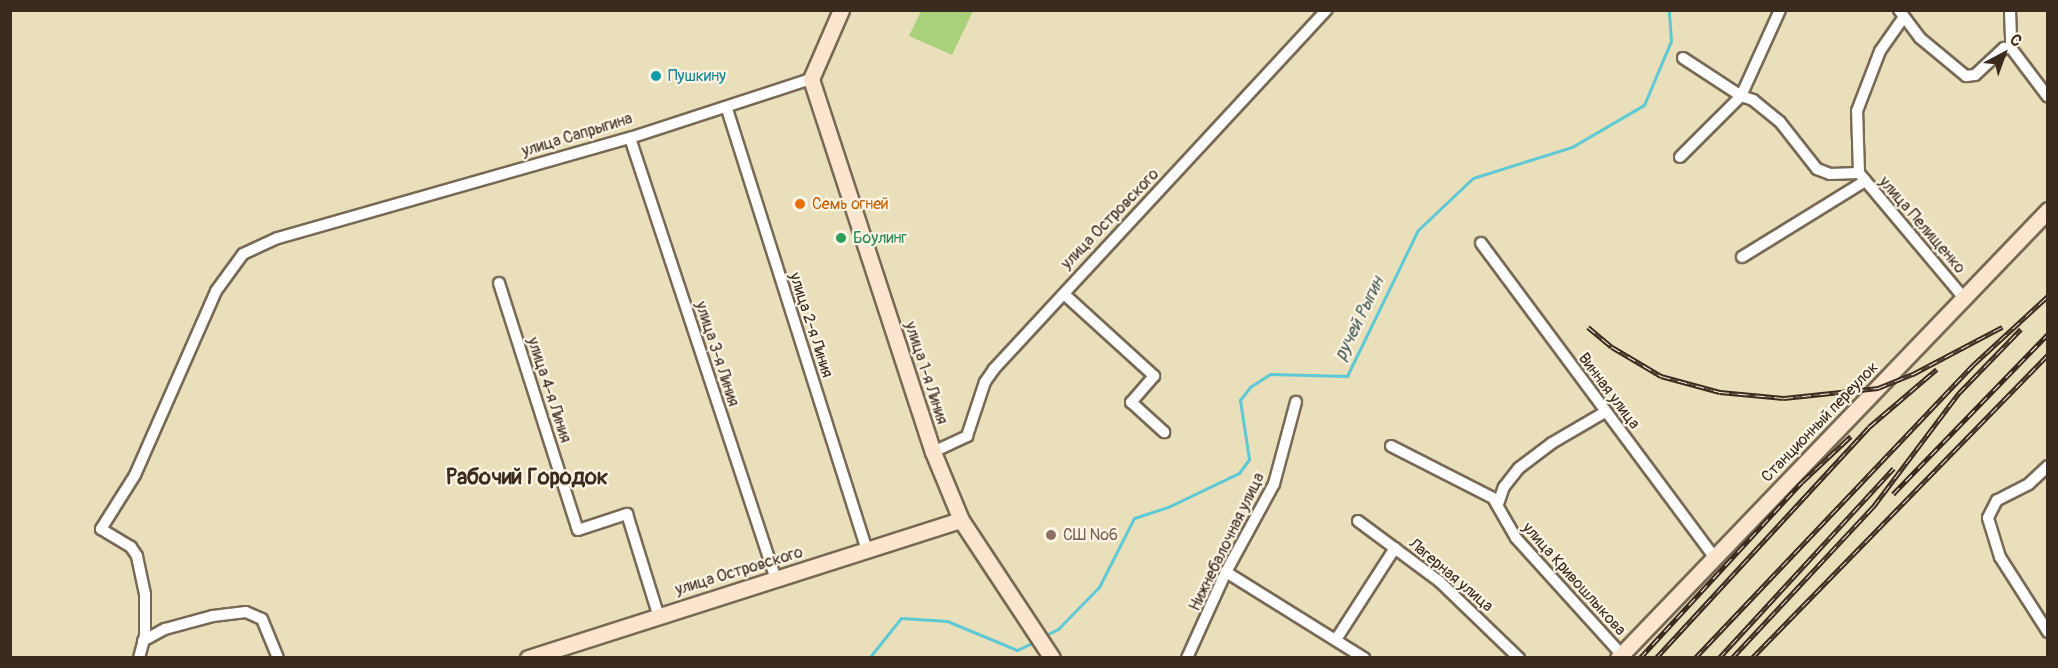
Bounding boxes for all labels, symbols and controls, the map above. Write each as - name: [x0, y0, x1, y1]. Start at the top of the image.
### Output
- north arrow: [1974, 24, 2034, 84]
- text: С: [2006, 30, 2026, 51]
- place label: Пушкину: [668, 66, 726, 86]
- marker: Пушкину: [649, 69, 663, 83]
- street label: улица Сапрыгина: [519, 109, 635, 161]
- street label: улица Островского: [1057, 165, 1163, 273]
- street label: улица Пелищенко: [1875, 173, 1969, 277]
- place label: Семь огней: [812, 194, 889, 214]
- marker: Семь огней: [793, 197, 807, 211]
- place label: Боулинг: [853, 228, 907, 248]
- marker: Боулинг: [834, 231, 848, 245]
- street label: улица 2-я Линия: [785, 270, 837, 380]
- water label: ручей Рыгин: [1330, 274, 1390, 364]
- street label: улица 3-я Линия: [691, 299, 743, 409]
- street label: улица 1-я Линия: [900, 319, 952, 427]
- street label: улица 4-я Линия: [523, 335, 575, 445]
- street label: Винная улица: [1574, 349, 1644, 433]
- street label: Станционный переулок: [1758, 358, 1882, 486]
- district label: Рабочий Городок: [446, 465, 608, 491]
- street label: Нижнебалочная улица: [1185, 470, 1269, 614]
- street label: улица Кривошлыкова: [1518, 518, 1630, 640]
- place label: СШ №6: [1063, 525, 1118, 545]
- marker: СШ №6: [1044, 528, 1058, 542]
- street label: Лагерная улица: [1405, 534, 1497, 616]
- street label: улица Островского: [673, 542, 805, 600]

